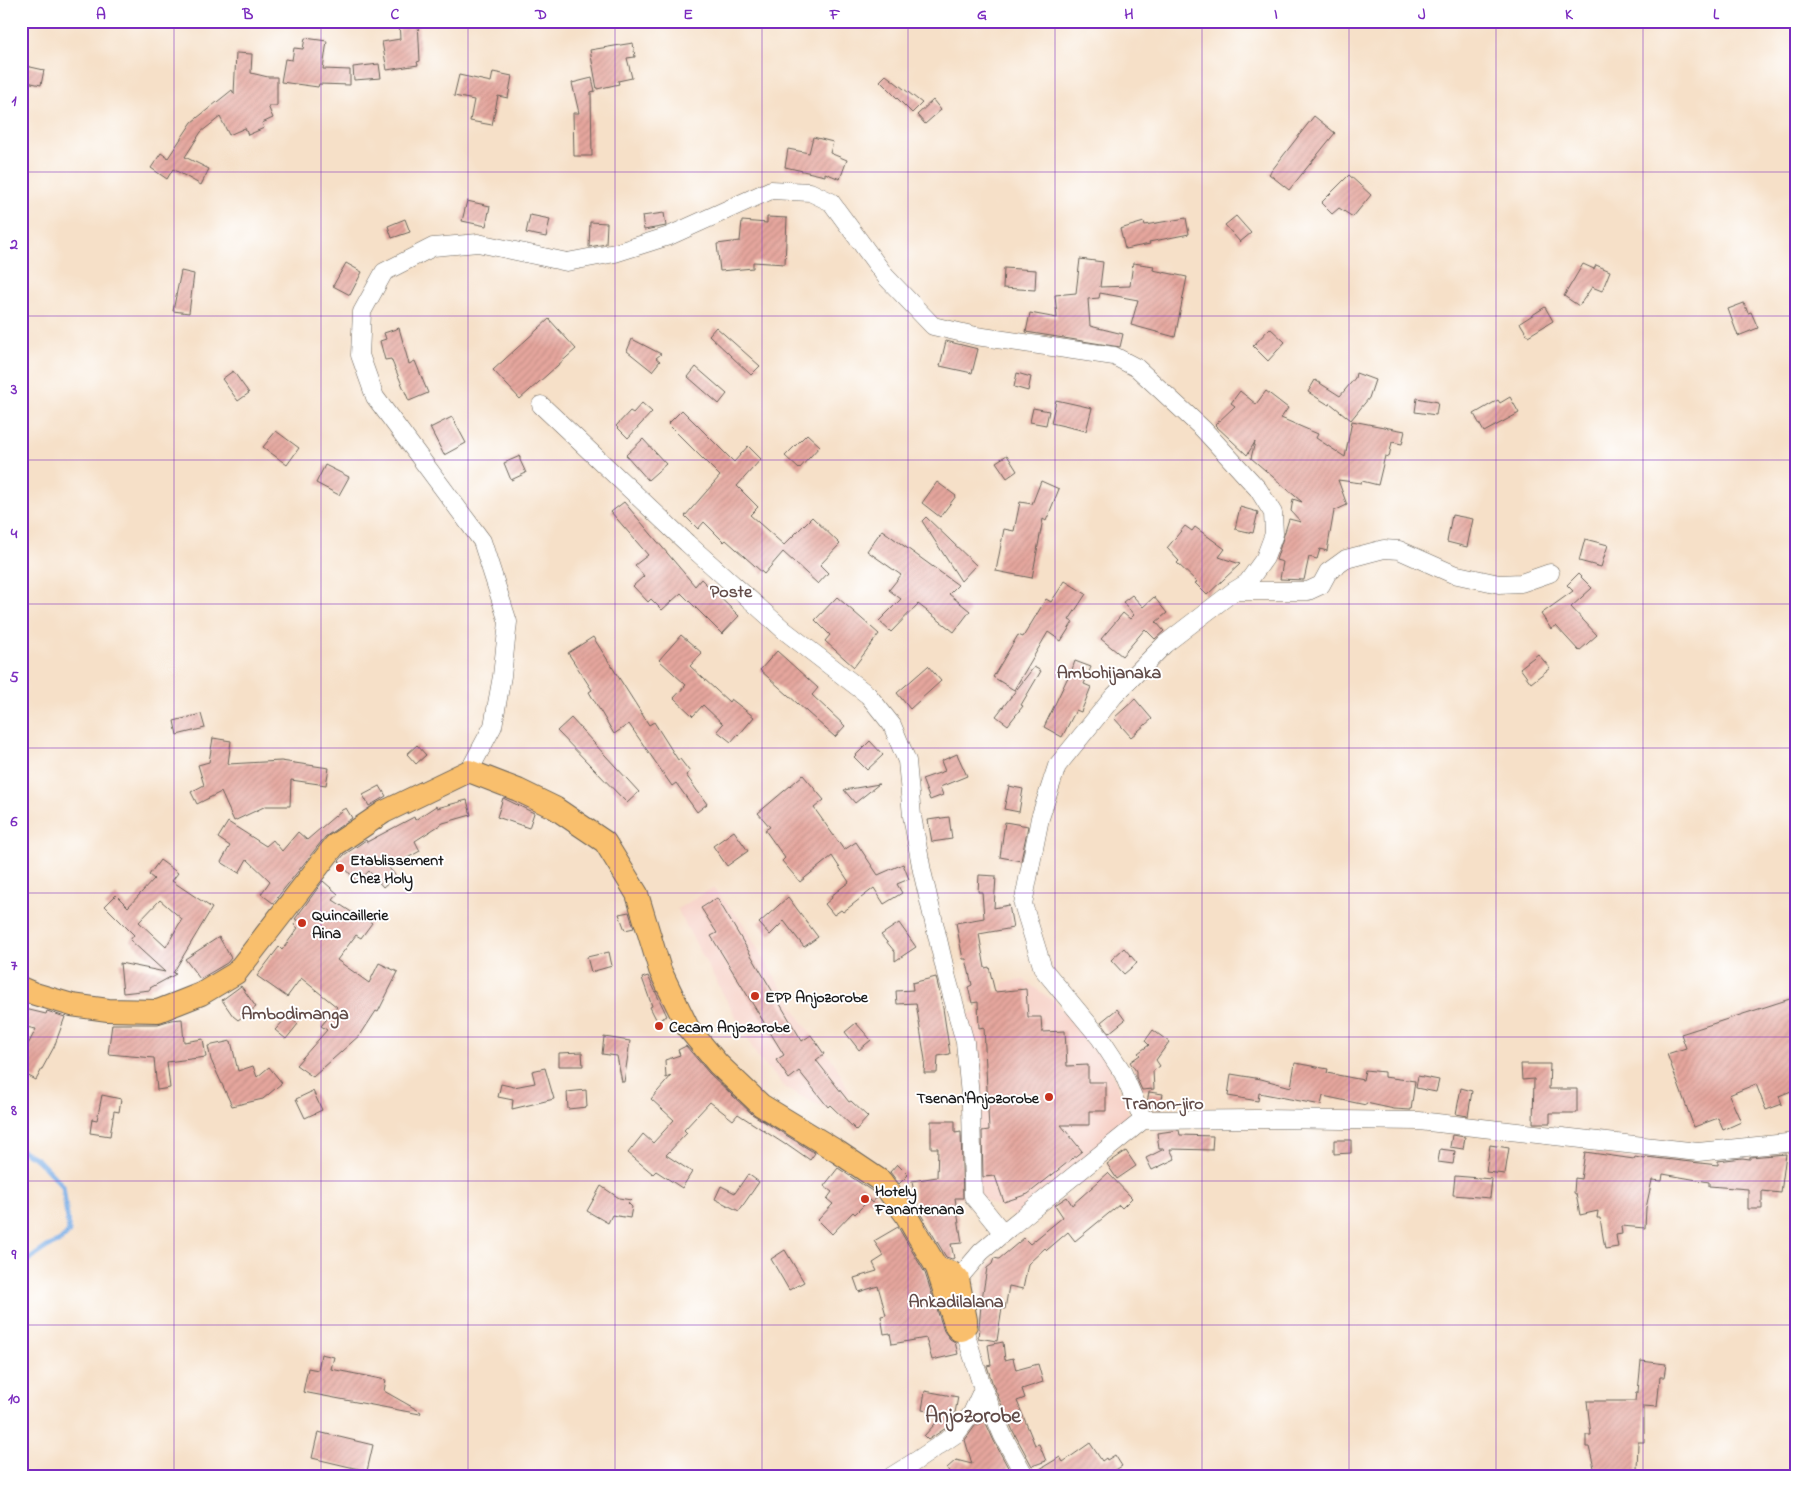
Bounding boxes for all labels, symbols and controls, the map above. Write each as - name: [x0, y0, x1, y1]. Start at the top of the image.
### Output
- text: A: [96, 3, 106, 27]
- text: B: [242, 3, 254, 27]
- text: C: [391, 3, 400, 27]
- text: D: [534, 3, 547, 27]
- text: E: [683, 3, 693, 27]
- text: F: [829, 3, 841, 27]
- text: G: [977, 3, 987, 27]
- text: H: [1124, 3, 1134, 27]
- text: I: [1274, 3, 1278, 27]
- text: J: [1418, 3, 1426, 27]
- text: K: [1565, 3, 1574, 27]
- text: L: [1713, 3, 1720, 27]
- text: 1: [11, 89, 17, 113]
- text: 2: [9, 233, 18, 257]
- text: 3: [10, 378, 18, 402]
- text: 4: [10, 522, 18, 546]
- district label: Poste: [710, 580, 753, 606]
- district label: Ambohijanaka: [1057, 661, 1162, 687]
- text: 5: [9, 666, 19, 690]
- text: 6: [9, 810, 18, 834]
- place label: Etablissement Chez Holy: [350, 849, 444, 892]
- marker: Etablissement Chez Holy: [334, 862, 346, 874]
- place label: Quincaillerie Aina: [312, 904, 389, 946]
- marker: Quincaillerie Aina: [296, 917, 308, 929]
- text: 7: [11, 954, 18, 978]
- place label: EPP Anjozorobe: [765, 986, 869, 1010]
- marker: EPP Anjozorobe: [749, 990, 761, 1002]
- district label: Ambodimanga: [241, 1002, 349, 1029]
- place label: Cecam Anjozorobe: [669, 1016, 791, 1040]
- marker: Cecam Anjozorobe: [653, 1020, 665, 1032]
- place label: Tsenan'Anjozorobe: [917, 1087, 1040, 1111]
- marker: Tsenan'Anjozorobe: [1043, 1091, 1055, 1103]
- district label: Tranon-jiro: [1122, 1092, 1204, 1118]
- text: 8: [10, 1099, 17, 1123]
- place label: Hotely Fanantenana: [874, 1180, 964, 1222]
- marker: Hotely Fanantenana: [859, 1193, 871, 1205]
- text: 9: [11, 1243, 17, 1267]
- district label: Ankadilalana: [908, 1290, 1004, 1316]
- text: 10: [8, 1387, 20, 1411]
- district label: Anjozorobe: [925, 1402, 1021, 1432]

